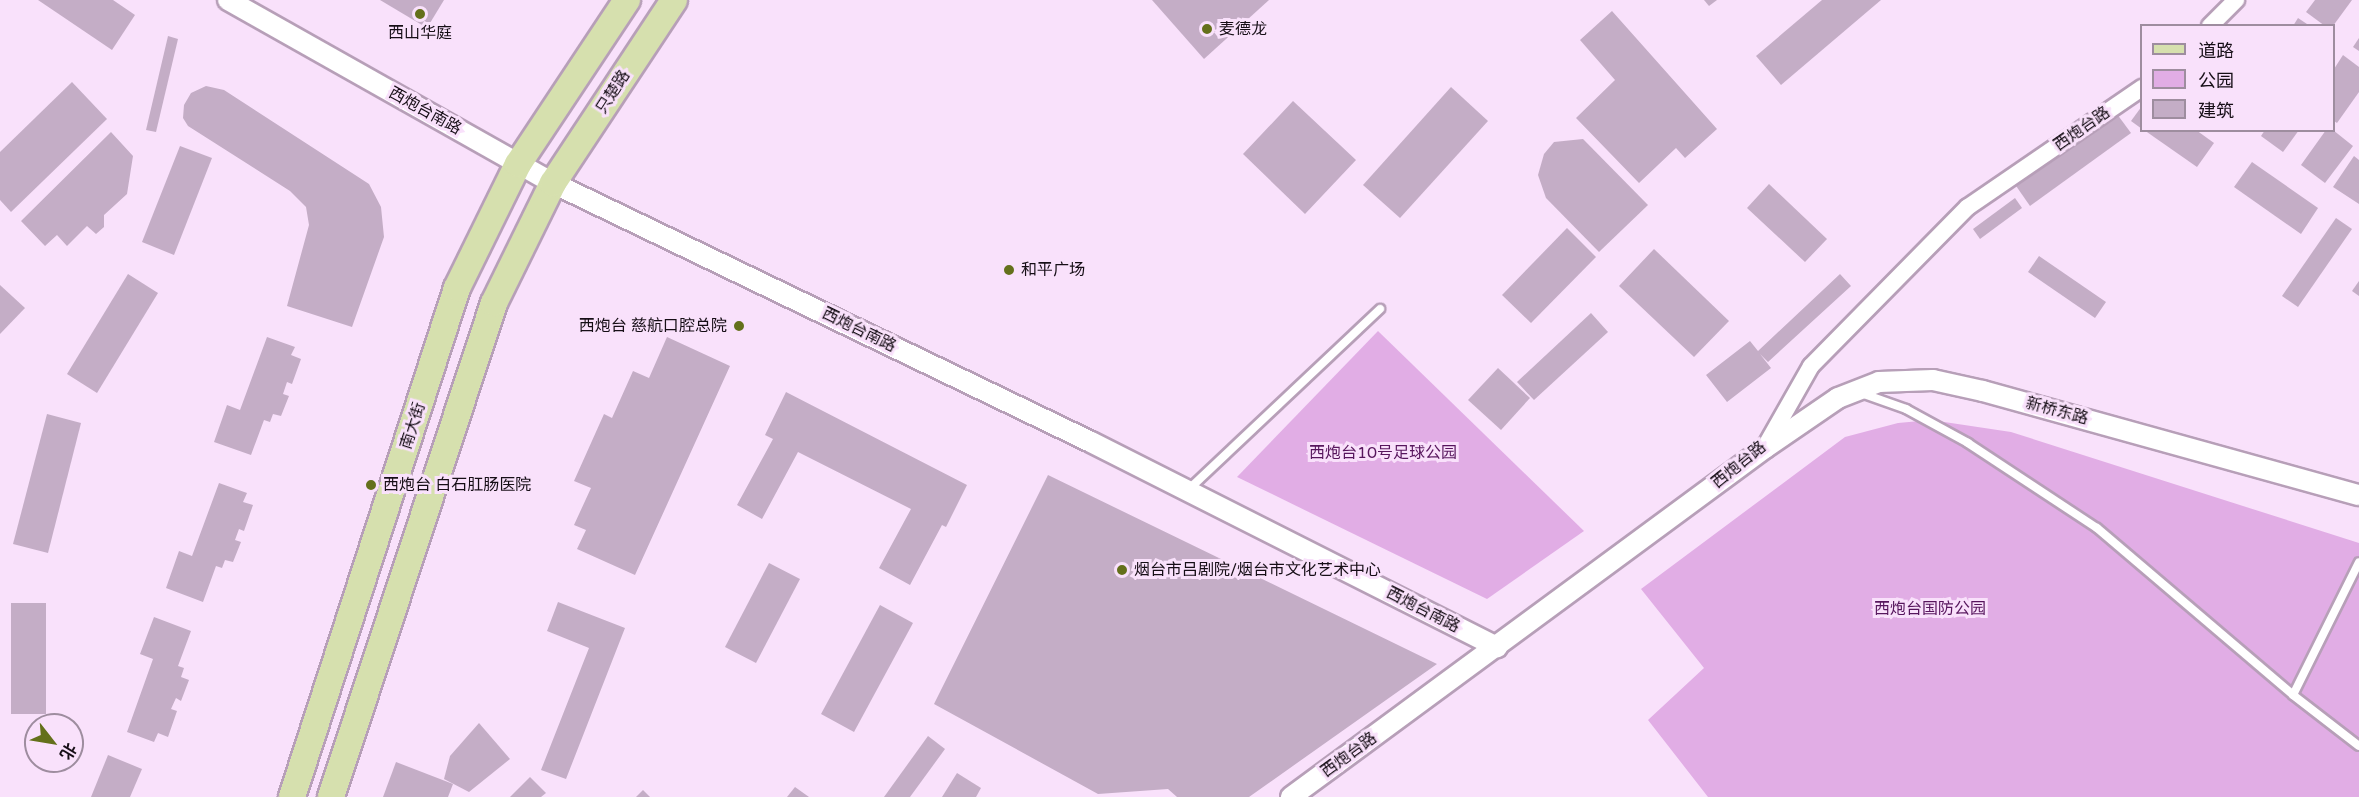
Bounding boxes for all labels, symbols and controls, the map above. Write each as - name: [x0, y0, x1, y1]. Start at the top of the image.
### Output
- marker: 西山华庭: [413, 7, 427, 21]
- place label: 麦德龙: [1219, 19, 1267, 39]
- marker: 麦德龙: [1200, 22, 1214, 36]
- place label: 西山华庭: [388, 23, 452, 43]
- legend: [2140, 24, 2335, 132]
- text: 道路: [2198, 40, 2234, 62]
- street label: 只楚路: [592, 67, 634, 117]
- text: 公园: [2198, 70, 2234, 92]
- street label: 西炮台南路: [385, 83, 465, 139]
- text: 建筑: [2198, 100, 2234, 122]
- street label: 西炮台路: [2050, 103, 2114, 155]
- place label: 和平广场: [1021, 260, 1085, 280]
- marker: 和平广场: [1002, 263, 1016, 277]
- street label: 西炮台南路: [819, 304, 899, 356]
- place label: 西炮台 慈航口腔总院: [579, 316, 727, 336]
- marker: 西炮台 慈航口腔总院: [732, 319, 746, 333]
- street label: 新桥东路: [2024, 393, 2090, 429]
- street label: 南大街: [396, 400, 430, 452]
- street label: 西炮台路: [1708, 437, 1770, 493]
- park label: 西炮台10号足球公园: [1309, 443, 1457, 463]
- place label: 西炮台 白石肛肠医院: [383, 475, 531, 495]
- marker: 西炮台 白石肛肠医院: [364, 478, 378, 492]
- place label: 烟台市吕剧院/烟台市文化艺术中心: [1134, 560, 1381, 580]
- marker: 烟台市吕剧院/烟台市文化艺术中心: [1115, 563, 1129, 577]
- street label: 西炮台南路: [1383, 583, 1463, 637]
- park label: 西炮台国防公园: [1874, 599, 1986, 619]
- north arrow: [24, 713, 84, 773]
- street label: 西炮台路: [1317, 728, 1381, 782]
- text: 北: [55, 739, 80, 763]

